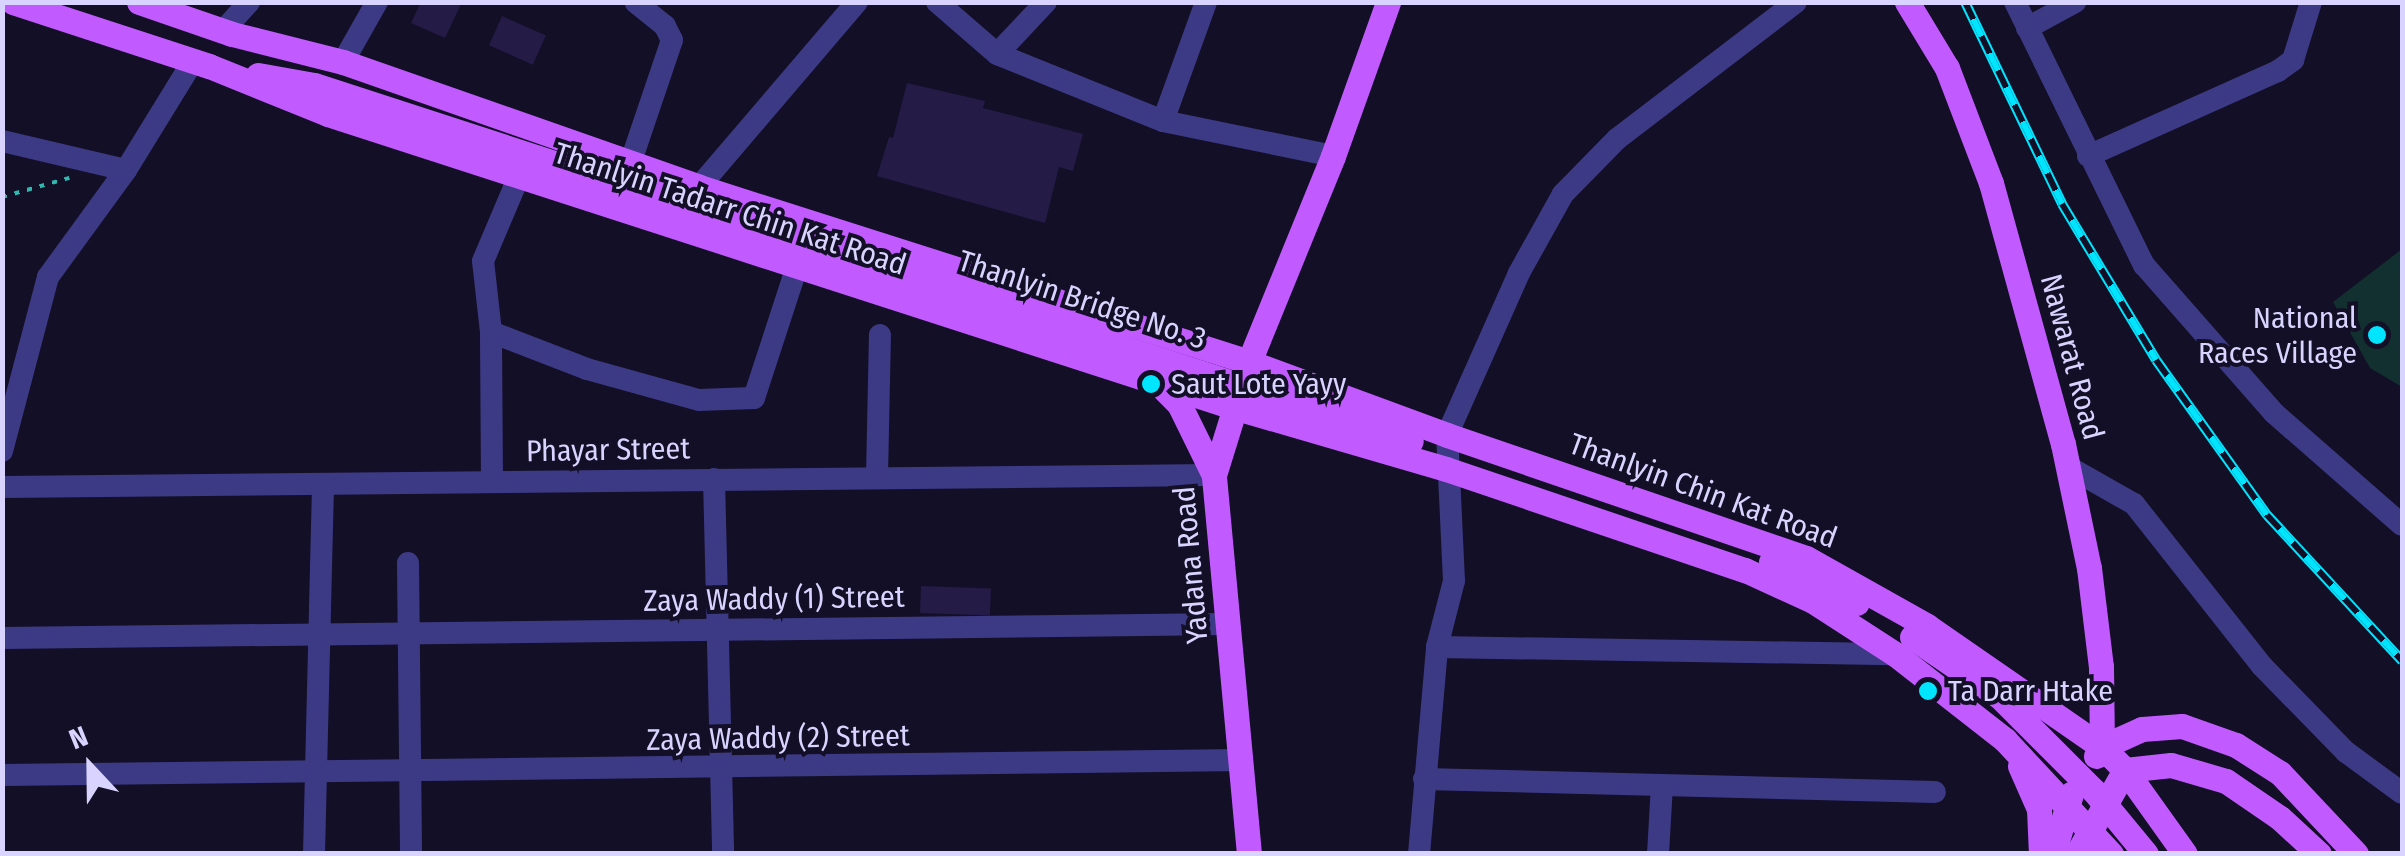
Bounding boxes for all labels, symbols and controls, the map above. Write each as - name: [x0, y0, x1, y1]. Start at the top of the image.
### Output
- street label: Thanlyin Tadarr Chin Kat Road: [549, 135, 911, 283]
- street label: Thanlyin Bridge No. 3: [954, 243, 1210, 357]
- street label: Nawarat Road: [2033, 270, 2111, 444]
- place label: National Races Village: [2198, 300, 2357, 370]
- marker: National Races Village: [2366, 324, 2388, 346]
- place label: Saut Lote Yayy: [1171, 366, 1346, 402]
- marker: Saut Lote Yayy: [1140, 373, 1162, 395]
- street label: Thanlyin Chin Kat Road: [1564, 426, 1842, 556]
- street label: Phayar Street: [526, 431, 690, 469]
- street label: Yadana Road: [1166, 485, 1216, 645]
- street label: Zaya Waddy (1) Street: [643, 579, 905, 619]
- place label: Ta Darr Htake: [1948, 673, 2113, 709]
- marker: Ta Darr Htake: [1917, 680, 1939, 702]
- north arrow: [40, 716, 140, 816]
- street label: Zaya Waddy (2) Street: [646, 718, 910, 758]
- text: N: [65, 719, 93, 756]

